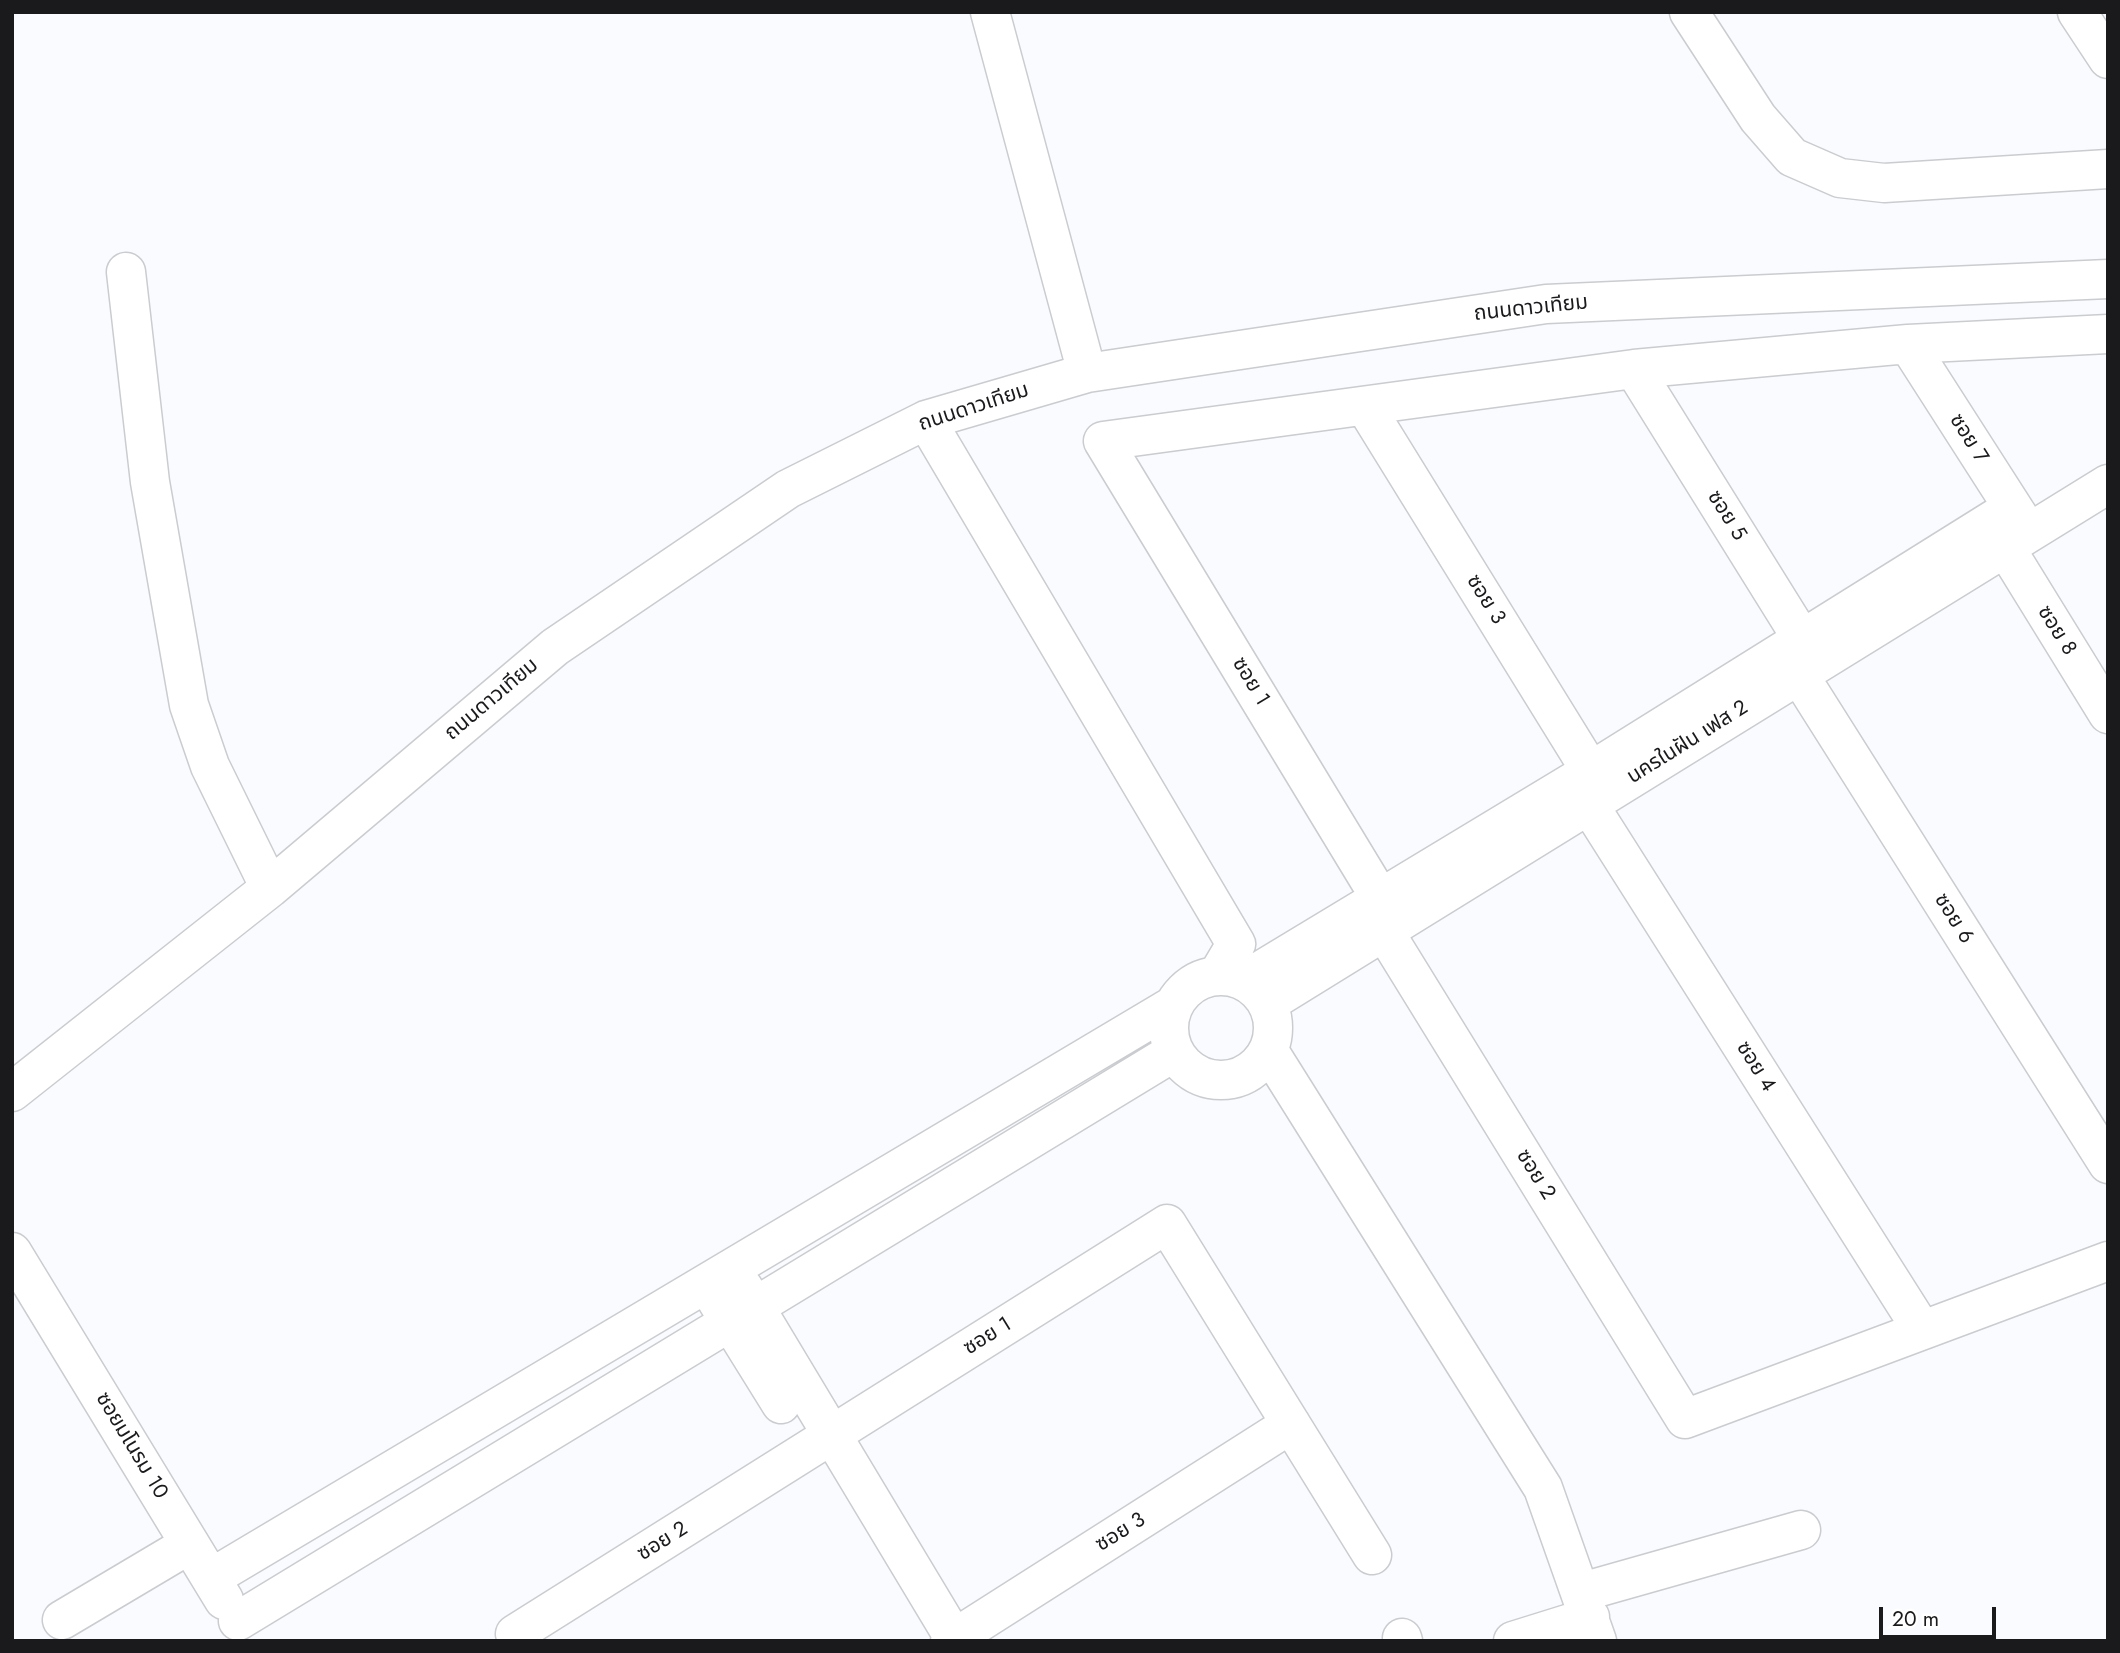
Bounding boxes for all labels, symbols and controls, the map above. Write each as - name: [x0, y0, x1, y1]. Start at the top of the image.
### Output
- street label: ถนนดาวเทียม: [1473, 290, 1589, 328]
- street label: ถนนดาวเทียม: [916, 378, 1032, 438]
- street label: ซอย 7: [1943, 410, 1993, 468]
- street label: ซอย 5: [1701, 486, 1751, 546]
- street label: ซอย 3: [1460, 570, 1510, 630]
- street label: ซอย 8: [2031, 601, 2081, 661]
- street label: ซอย 1: [1226, 653, 1274, 711]
- street label: ถนนดาวเทียม: [440, 654, 544, 746]
- street label: นครในฝัน เฟส 2: [1623, 696, 1753, 790]
- street label: ซอย 6: [1928, 889, 1978, 949]
- street label: ซอย 4: [1730, 1037, 1780, 1097]
- street label: ซอย 2: [1510, 1145, 1560, 1205]
- street label: ซอย 1: [959, 1313, 1017, 1361]
- street label: ซอยมโนรม 10: [89, 1388, 173, 1504]
- street label: ซอย 3: [1091, 1508, 1151, 1558]
- street label: ซอย 2: [633, 1517, 693, 1567]
- scale bar: [1882, 1594, 1999, 1638]
- text: 20 m: [1892, 1604, 1939, 1634]

